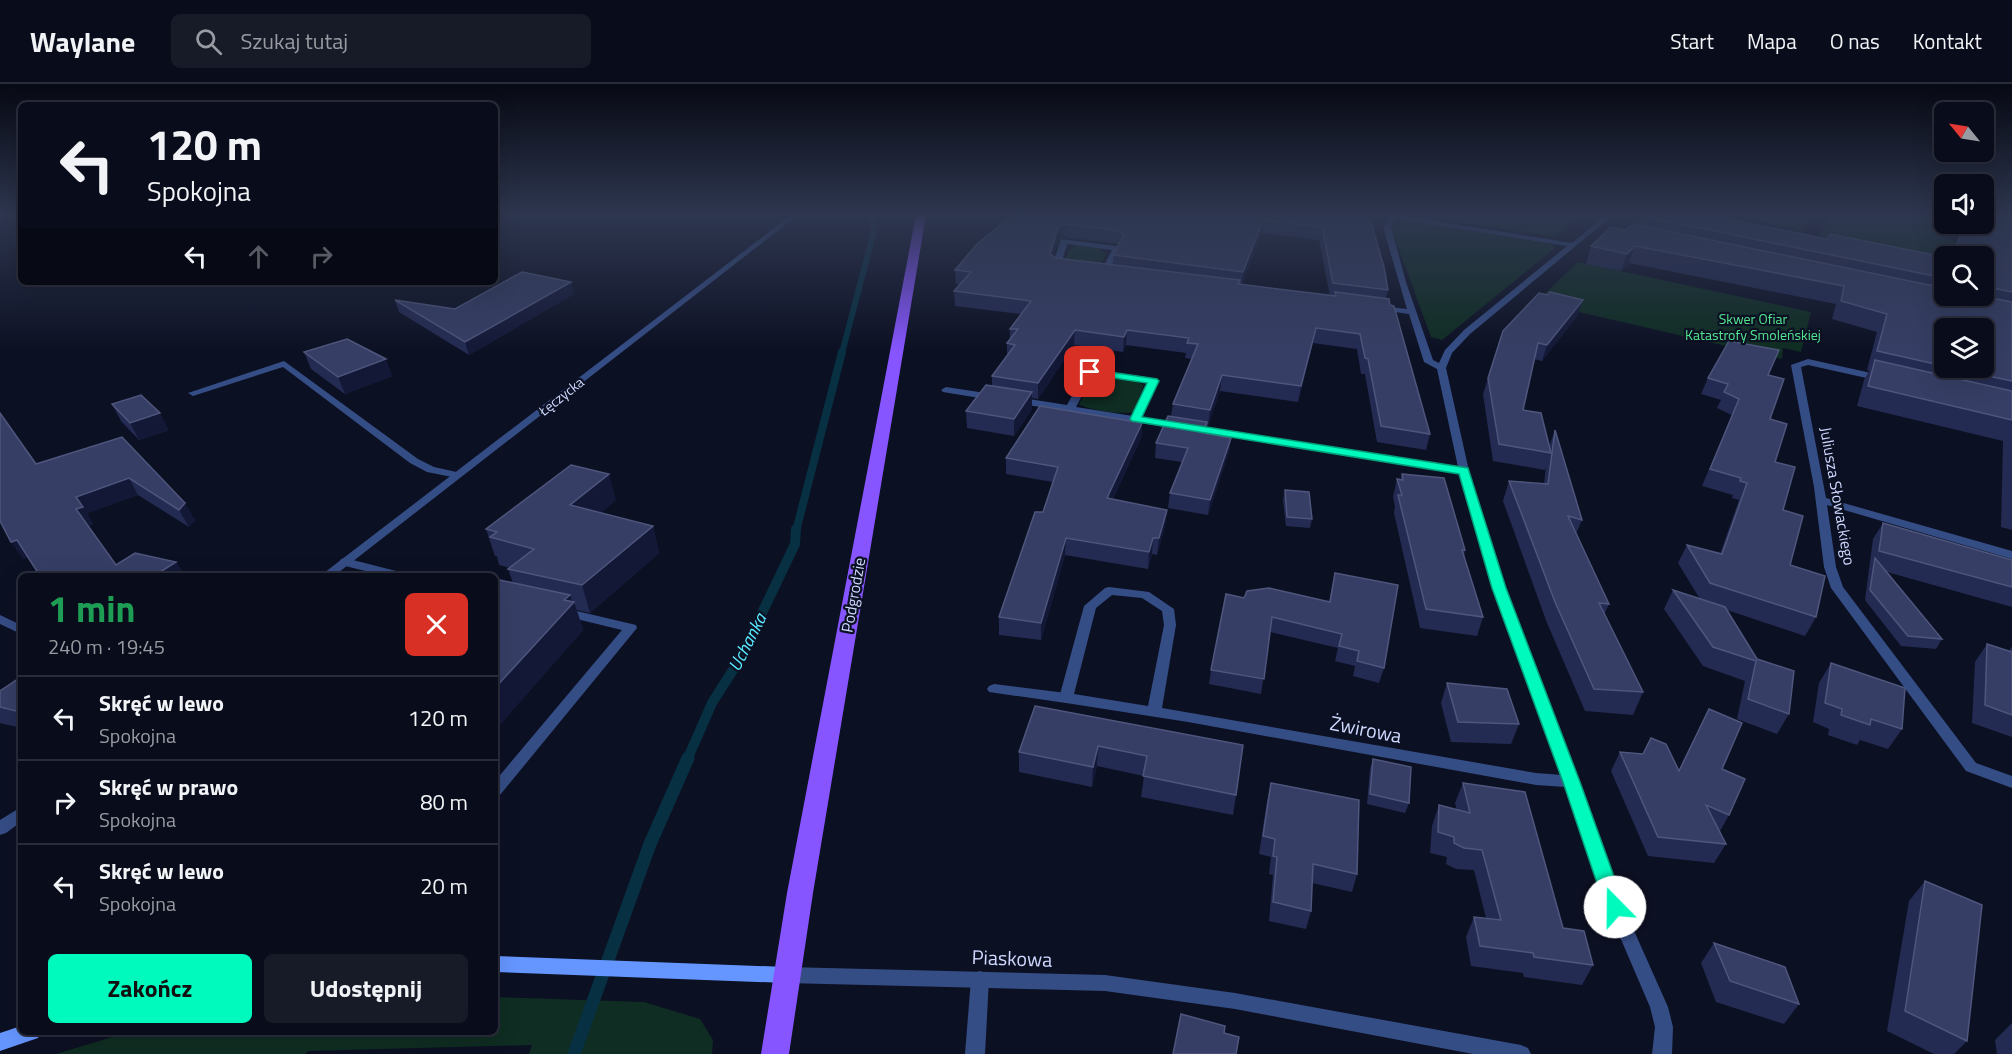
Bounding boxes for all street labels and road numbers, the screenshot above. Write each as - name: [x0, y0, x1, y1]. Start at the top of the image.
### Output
- street label: Łęczycka: [533, 372, 588, 421]
- street label: Juliusza Słowackiego: [1814, 425, 1862, 567]
- street label: Podgrodzie: [835, 556, 871, 634]
- street label: Żwirowa: [1327, 707, 1405, 751]
- street label: Piaskowa: [971, 941, 1053, 975]

